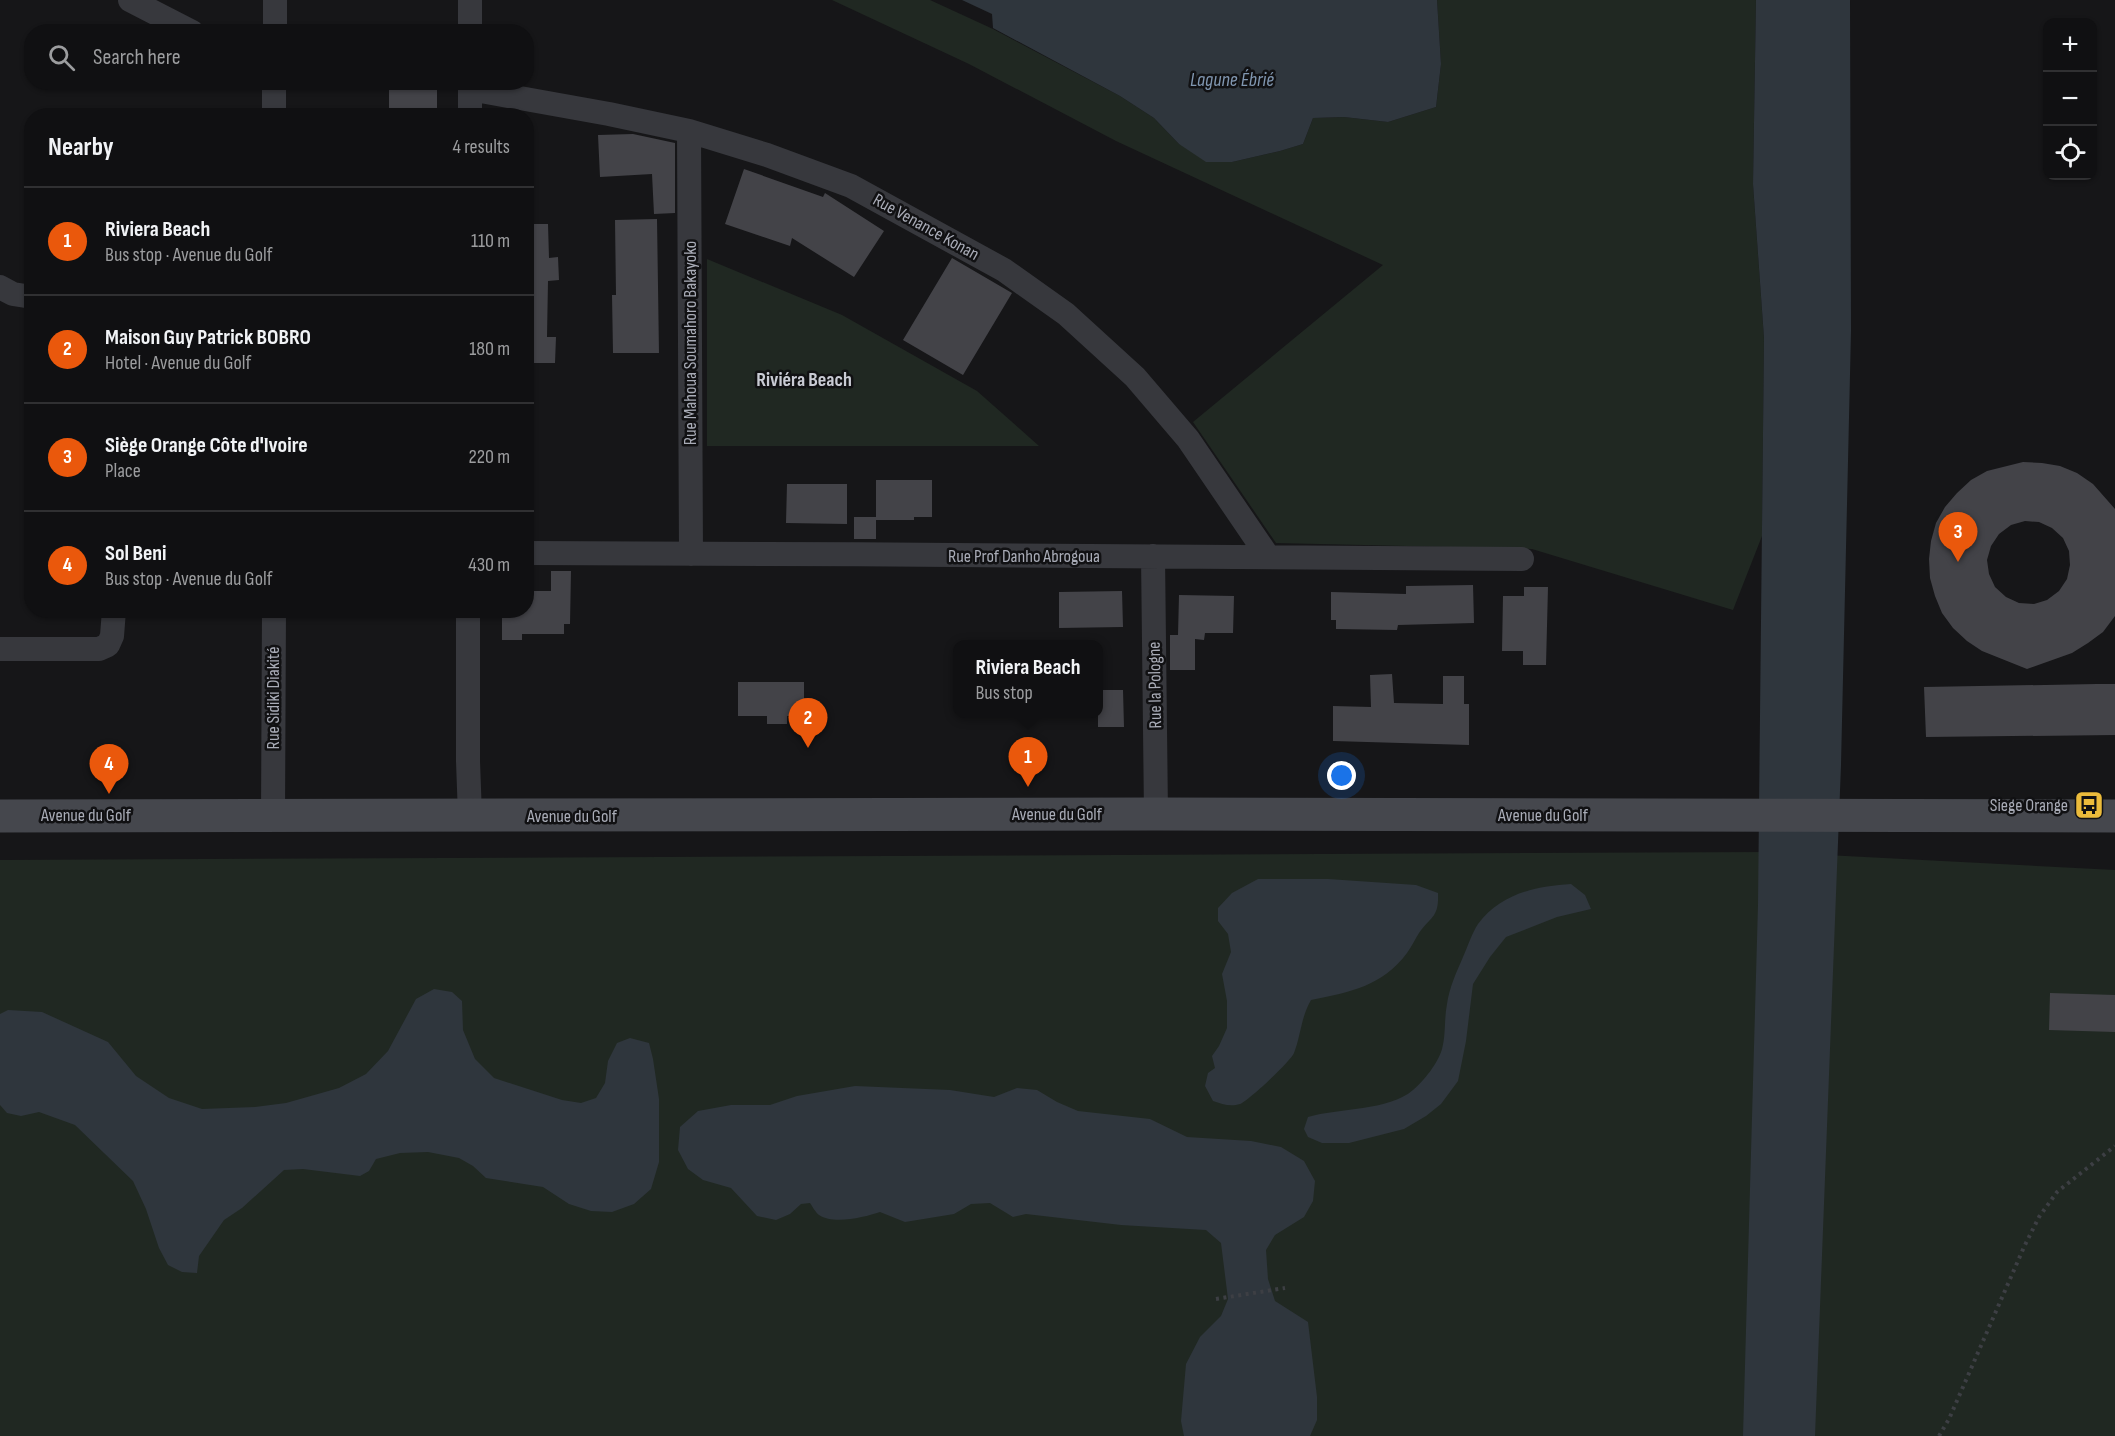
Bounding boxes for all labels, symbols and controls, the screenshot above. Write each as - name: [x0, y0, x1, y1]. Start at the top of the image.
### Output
- map controls: [2043, 18, 2097, 180]
- button: +: [2043, 18, 2097, 72]
- search box: [24, 24, 534, 90]
- icon: search: [45, 41, 78, 74]
- text: Search here: [93, 44, 180, 71]
- water label: Lagune Ébrié: [1190, 68, 1274, 92]
- button: −: [2043, 72, 2097, 126]
- button: locate: [2043, 126, 2097, 180]
- text: Nearby: [48, 132, 114, 163]
- text: 4 results: [453, 135, 510, 159]
- street label: Rue Venance Konan: [869, 189, 983, 265]
- text: Riviera Beach: [105, 216, 210, 243]
- text: 1: [64, 229, 71, 253]
- text: 110 m: [471, 229, 510, 253]
- street label: Rue Mahoua Soumahoro Bakayoko: [680, 241, 701, 445]
- text: Bus stop · Avenue du Golf: [105, 243, 272, 267]
- text: Maison Guy Patrick BOBRO: [105, 324, 311, 351]
- text: 2: [63, 337, 72, 361]
- text: 180 m: [469, 337, 510, 361]
- text: Hotel · Avenue du Golf: [105, 351, 251, 375]
- district label: Riviéra Beach: [756, 368, 852, 392]
- text: Siège Orange Côte d'Ivoire: [105, 432, 308, 459]
- text: 3: [63, 445, 72, 469]
- text: 220 m: [469, 445, 510, 469]
- text: Place: [105, 459, 141, 483]
- pin: 3: [1938, 512, 1978, 562]
- text: Sol Beni: [105, 540, 167, 567]
- street label: Rue Prof Danho Abrogoua: [948, 546, 1100, 567]
- text: 4: [63, 553, 72, 577]
- text: 430 m: [468, 553, 510, 577]
- text: Bus stop · Avenue du Golf: [105, 567, 272, 591]
- popup: [953, 640, 1103, 718]
- street label: Rue la Pologne: [1144, 641, 1166, 729]
- street label: Rue Sidiki Diakité: [263, 647, 284, 749]
- text: Riviera Beach: [975, 654, 1081, 681]
- text: Bus stop: [975, 681, 1033, 705]
- pin: 2: [788, 698, 828, 748]
- pin: 1: [1008, 738, 1048, 787]
- pin: 4: [90, 744, 128, 794]
- your location: [1327, 761, 1356, 790]
- bus stop icon: Siege Orange: [2073, 789, 2105, 821]
- place label: Siege Orange: [1990, 795, 2068, 816]
- street label: Avenue du Golf: [1011, 804, 1103, 825]
- street label: Avenue du Golf: [40, 805, 132, 826]
- street label: Avenue du Golf: [1497, 805, 1589, 826]
- street label: Avenue du Golf: [526, 806, 618, 827]

